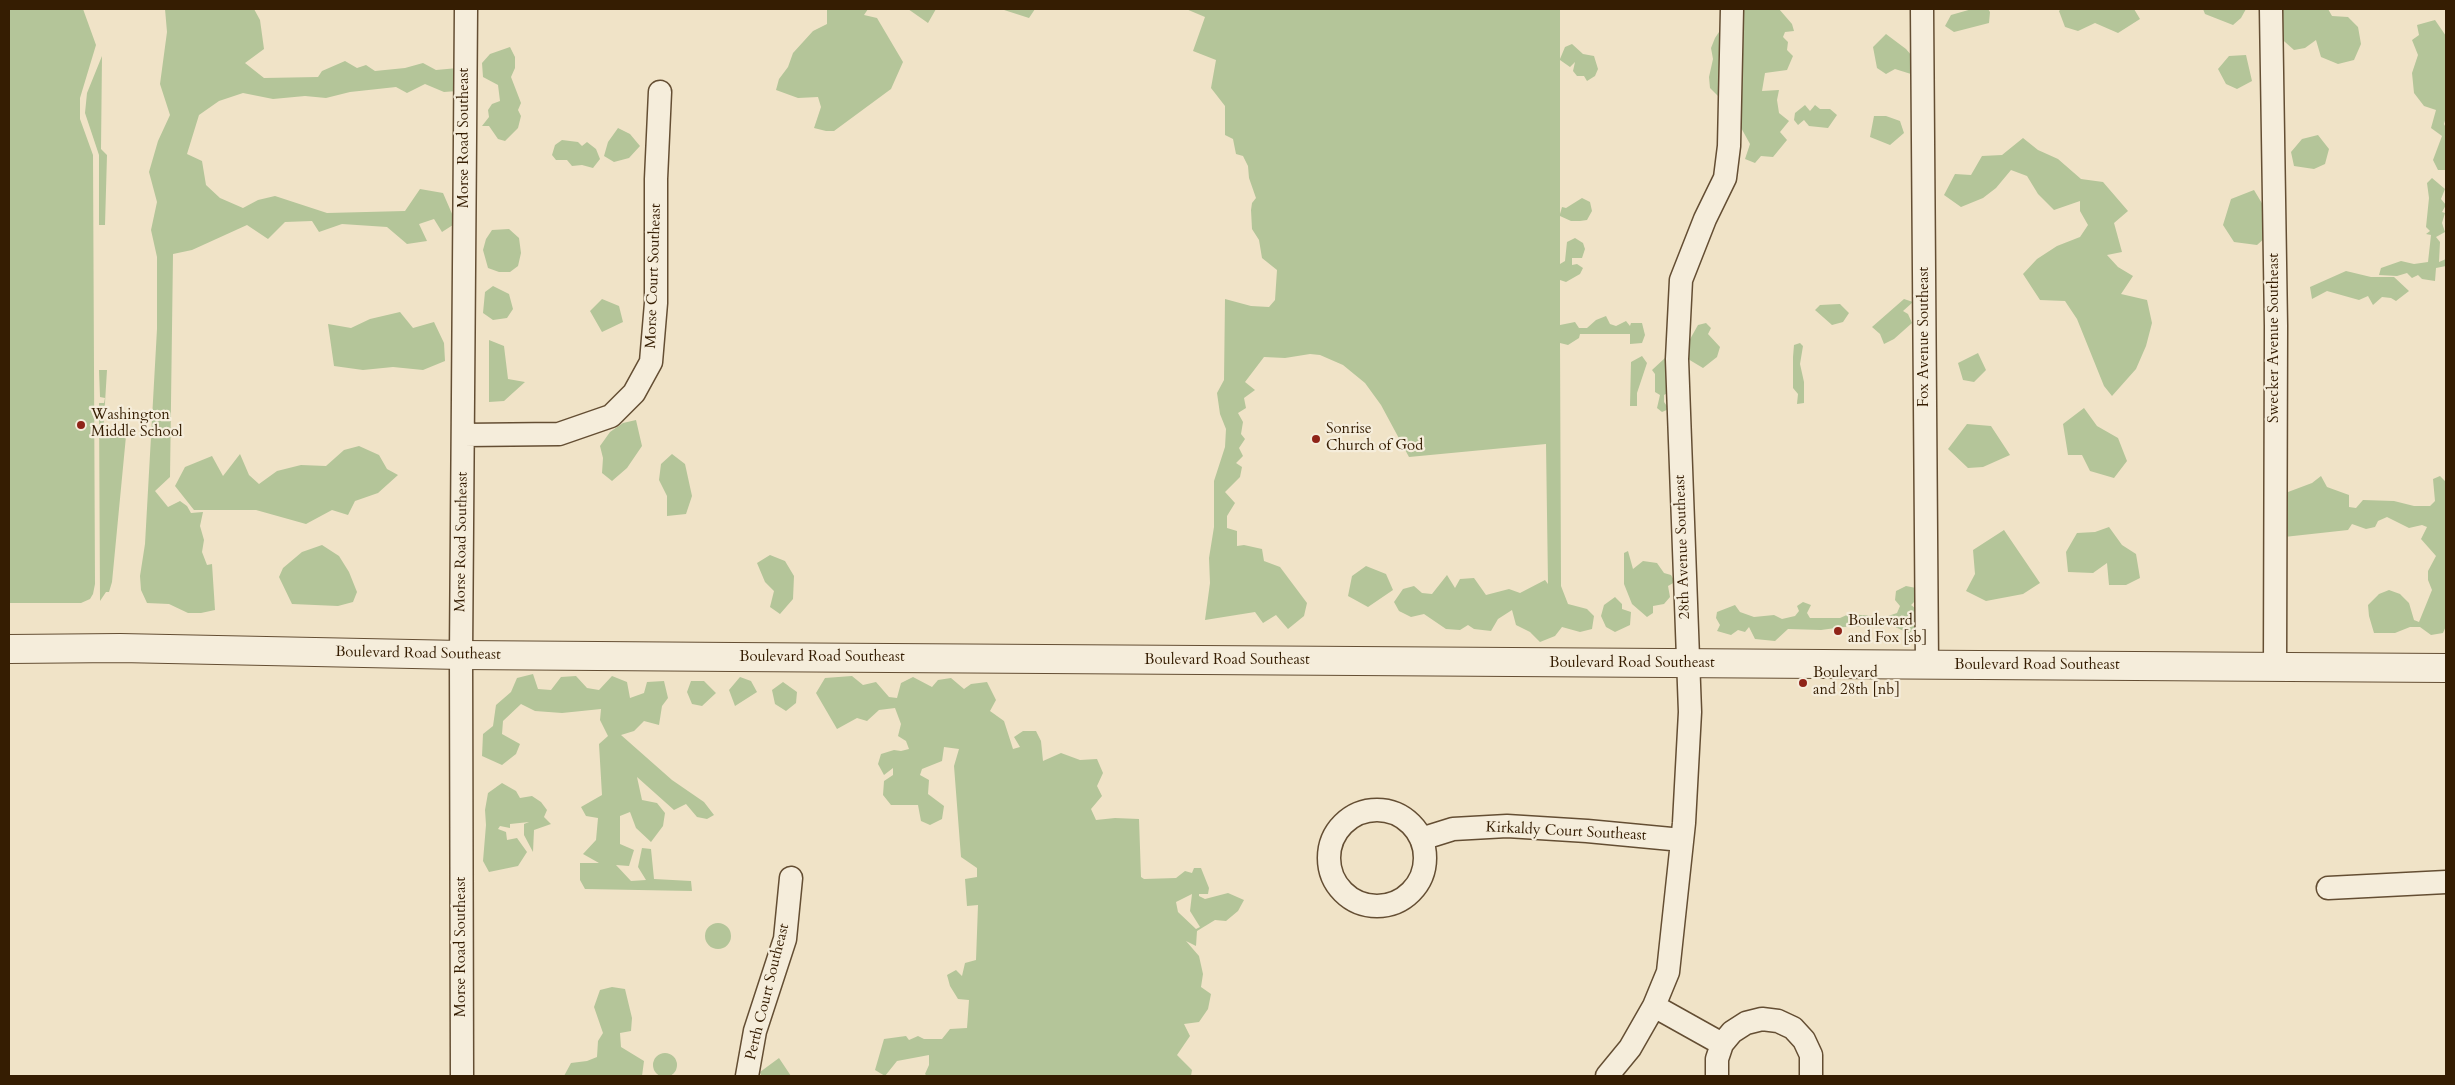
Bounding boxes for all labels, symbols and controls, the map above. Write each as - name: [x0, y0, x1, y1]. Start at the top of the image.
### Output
- street label: Morse Road Southeast: [456, 68, 474, 208]
- street label: Morse Court Southeast: [642, 203, 666, 349]
- street label: Swecker Avenue Southeast: [2266, 253, 2284, 423]
- street label: Fox Avenue Southeast: [1916, 267, 1934, 407]
- place label: Washington Middle School: [91, 407, 183, 442]
- marker: Washington Middle School: [75, 419, 87, 431]
- place label: Sonrise Church of God: [1326, 421, 1423, 456]
- marker: Sonrise Church of God: [1310, 433, 1322, 445]
- street label: Morse Road Southeast: [452, 472, 472, 612]
- street label: 28th Avenue Southeast: [1671, 474, 1695, 620]
- place label: Boulevard and Fox [sb]: [1848, 613, 1927, 648]
- marker: Boulevard and Fox [sb]: [1832, 625, 1844, 637]
- street label: Boulevard Road Southeast: [335, 644, 501, 664]
- street label: Boulevard Road Southeast: [739, 649, 905, 667]
- street label: Boulevard Road Southeast: [1144, 652, 1310, 670]
- street label: Boulevard Road Southeast: [1549, 655, 1715, 673]
- street label: Boulevard Road Southeast: [1954, 657, 2120, 675]
- place label: Boulevard and 28th [nb]: [1813, 665, 1900, 700]
- marker: Boulevard and 28th [nb]: [1797, 677, 1809, 689]
- street label: Kirkaldy Court Southeast: [1485, 819, 1647, 845]
- street label: Morse Road Southeast: [453, 877, 471, 1017]
- street label: Perth Court Southeast: [742, 922, 794, 1062]

